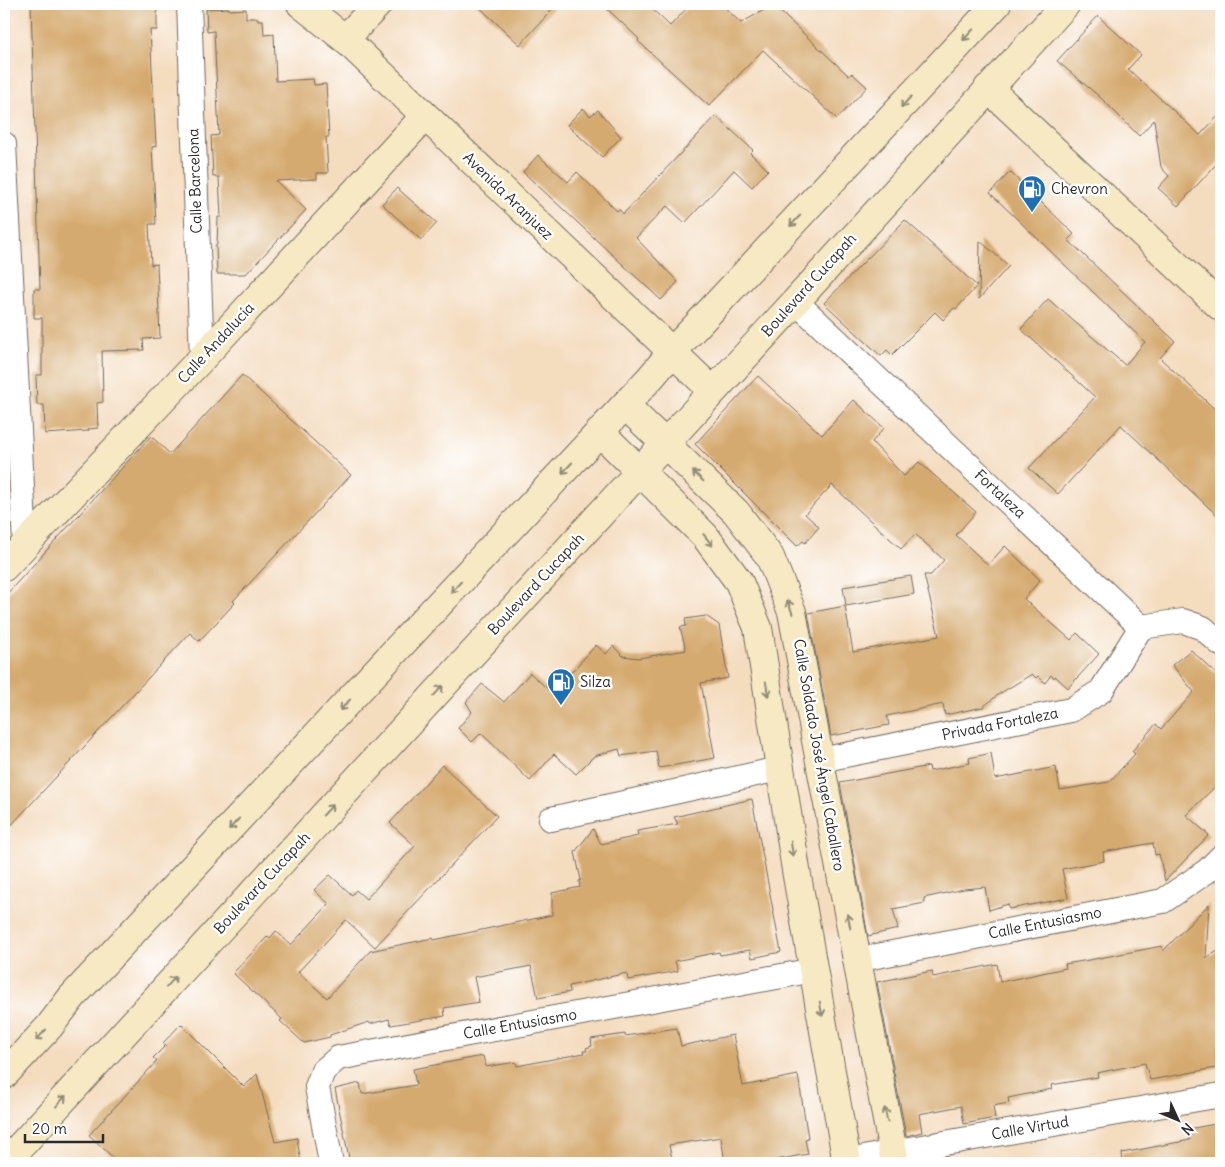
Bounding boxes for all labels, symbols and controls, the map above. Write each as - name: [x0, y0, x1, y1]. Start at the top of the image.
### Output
- one-way arrow: [962, 29, 974, 42]
- one-way arrow: [900, 96, 912, 109]
- street label: Calle Barcelona: [183, 128, 206, 234]
- street label: Avenida Aranjuez: [459, 148, 557, 243]
- fuel station icon: Chevron: [1017, 174, 1047, 213]
- place label: Chevron: [1051, 179, 1108, 198]
- one-way arrow: [789, 215, 801, 228]
- street label: Boulevard Cucapah: [757, 229, 860, 340]
- street label: Calle Andalucía: [173, 298, 258, 387]
- one-way arrow: [561, 461, 573, 474]
- street label: Fortaleza: [971, 465, 1030, 522]
- one-way arrow: [692, 470, 705, 482]
- street label: Boulevard Cucapah: [483, 528, 588, 639]
- one-way arrow: [703, 534, 714, 547]
- one-way arrow: [450, 580, 462, 593]
- one-way arrow: [785, 600, 794, 615]
- street label: Calle Soldado José Ángel Caballero: [790, 637, 849, 873]
- fuel station icon: Silza: [546, 667, 576, 706]
- place label: Silza: [580, 672, 611, 691]
- one-way arrow: [762, 680, 772, 696]
- one-way arrow: [432, 684, 444, 697]
- one-way arrow: [339, 699, 351, 712]
- street label: Privada Fortaleza: [940, 703, 1060, 744]
- one-way arrow: [322, 804, 334, 817]
- one-way arrow: [228, 817, 240, 830]
- street label: Boulevard Cucapah: [209, 827, 314, 938]
- one-way arrow: [788, 841, 798, 857]
- street label: Calle Entusiasmo: [987, 902, 1103, 943]
- one-way arrow: [844, 914, 854, 930]
- one-way arrow: [165, 975, 177, 988]
- one-way arrow: [816, 1001, 826, 1017]
- street label: Calle Entusiasmo: [462, 1004, 578, 1043]
- one-way arrow: [35, 1029, 47, 1042]
- north arrow: [1152, 1094, 1202, 1144]
- one-way arrow: [56, 1095, 67, 1108]
- one-way arrow: [880, 1108, 890, 1124]
- street label: Calle Virtud: [990, 1111, 1070, 1144]
- scale bar: [25, 1112, 102, 1144]
- text: 20 m: [32, 1119, 67, 1138]
- text: N: [1178, 1119, 1197, 1139]

